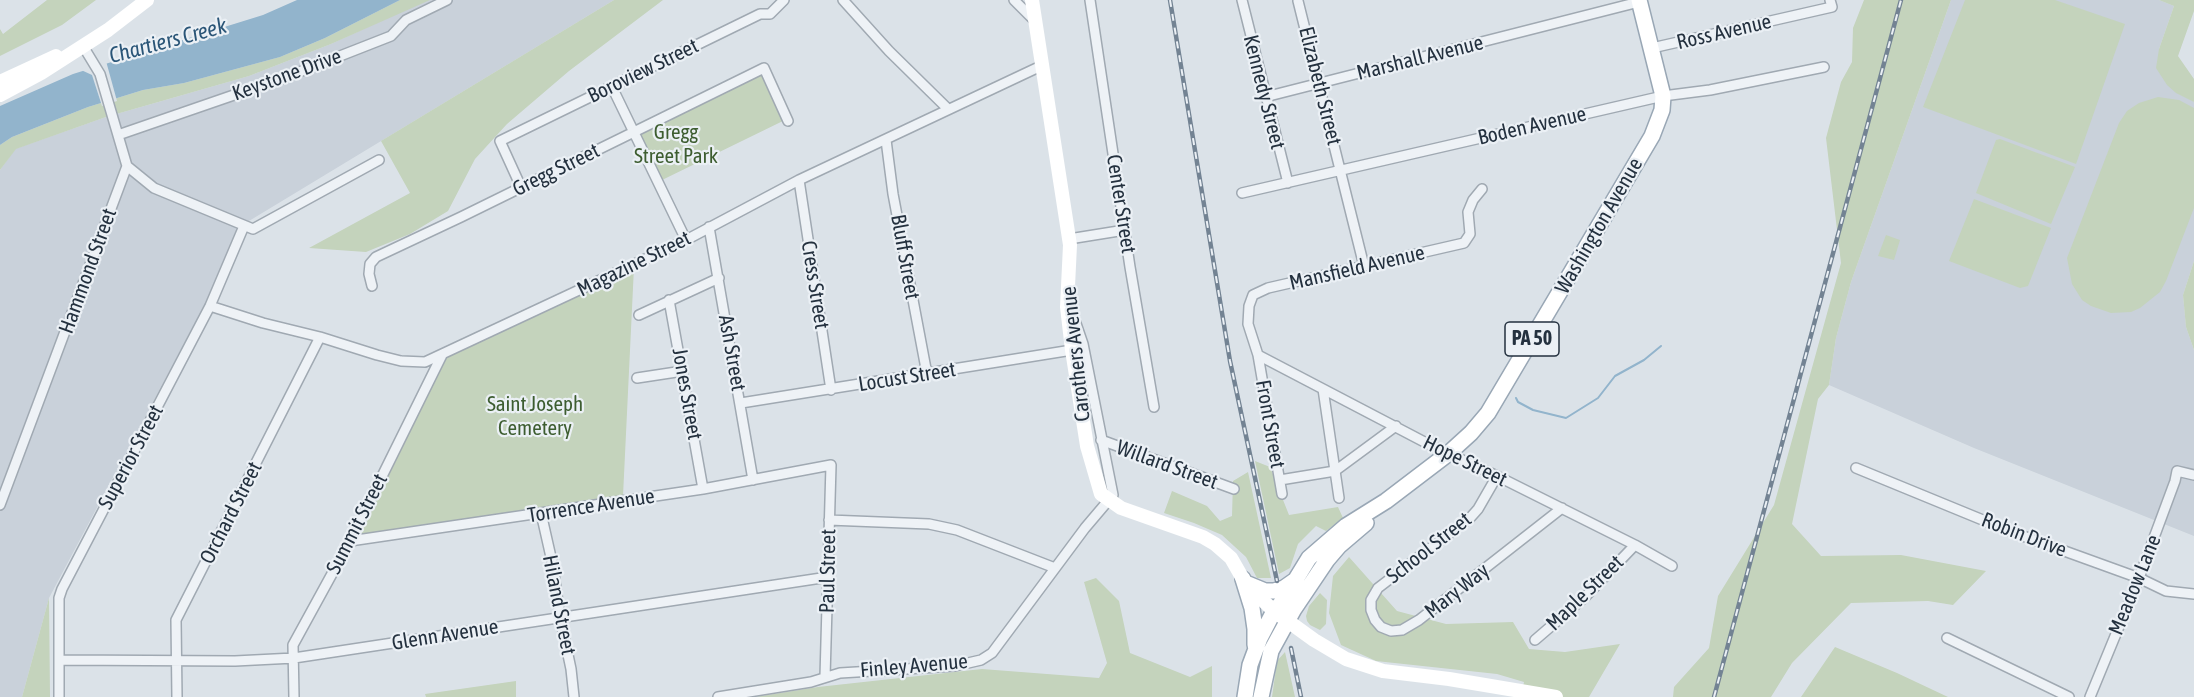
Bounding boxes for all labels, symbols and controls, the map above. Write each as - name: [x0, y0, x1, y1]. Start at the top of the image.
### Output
- street label: Ross Avenue: [1674, 9, 1774, 55]
- water label: Chartiers Creek: [106, 13, 230, 69]
- street label: Elizabeth Street: [1293, 24, 1347, 148]
- street label: Marshall Avenue: [1354, 30, 1486, 86]
- street label: Kennedy Street: [1238, 32, 1290, 152]
- street label: Boroview Street: [584, 33, 702, 109]
- street label: Keystone Drive: [229, 44, 345, 106]
- street label: Boden Avenue: [1475, 101, 1589, 151]
- park label: Gregg Street Park: [634, 119, 718, 169]
- street label: Gregg Street: [508, 138, 604, 202]
- street label: Center Street: [1101, 153, 1141, 255]
- street label: Washington Avenue: [1550, 153, 1648, 299]
- street label: Hammond Street: [54, 205, 122, 337]
- street label: Bluff Street: [885, 212, 925, 302]
- street label: Magazine Street: [573, 226, 695, 302]
- street label: Cress Street: [796, 239, 834, 331]
- street label: Mansfield Avenue: [1287, 240, 1427, 296]
- street label: Carothers Avenue: [1056, 285, 1096, 423]
- street label: Ash Street: [713, 313, 751, 393]
- road number: PA 50: [1505, 322, 1559, 356]
- street label: Jones Street: [667, 346, 707, 442]
- street label: Locust Street: [856, 357, 958, 397]
- street label: Front Street: [1250, 378, 1290, 470]
- park label: Saint Joseph Cemetery: [487, 391, 583, 441]
- street label: Superior Street: [93, 401, 169, 513]
- street label: Hope Street: [1419, 430, 1511, 492]
- street label: Willard Street: [1113, 435, 1221, 495]
- street label: Orchard Street: [195, 458, 267, 568]
- street label: Summit Street: [321, 470, 393, 578]
- street label: Torrence Avenue: [526, 484, 656, 528]
- street label: School Street: [1381, 507, 1477, 589]
- street label: Robin Drive: [1978, 507, 2070, 563]
- street label: Paul Street: [815, 529, 841, 613]
- street label: Meadow Lane: [2103, 531, 2167, 639]
- street label: Maple Street: [1541, 550, 1629, 636]
- street label: Hiland Street: [537, 553, 581, 657]
- street label: Mary Way: [1420, 558, 1494, 624]
- street label: Glenn Avenue: [390, 614, 500, 656]
- street label: Finley Avenue: [859, 649, 969, 683]

